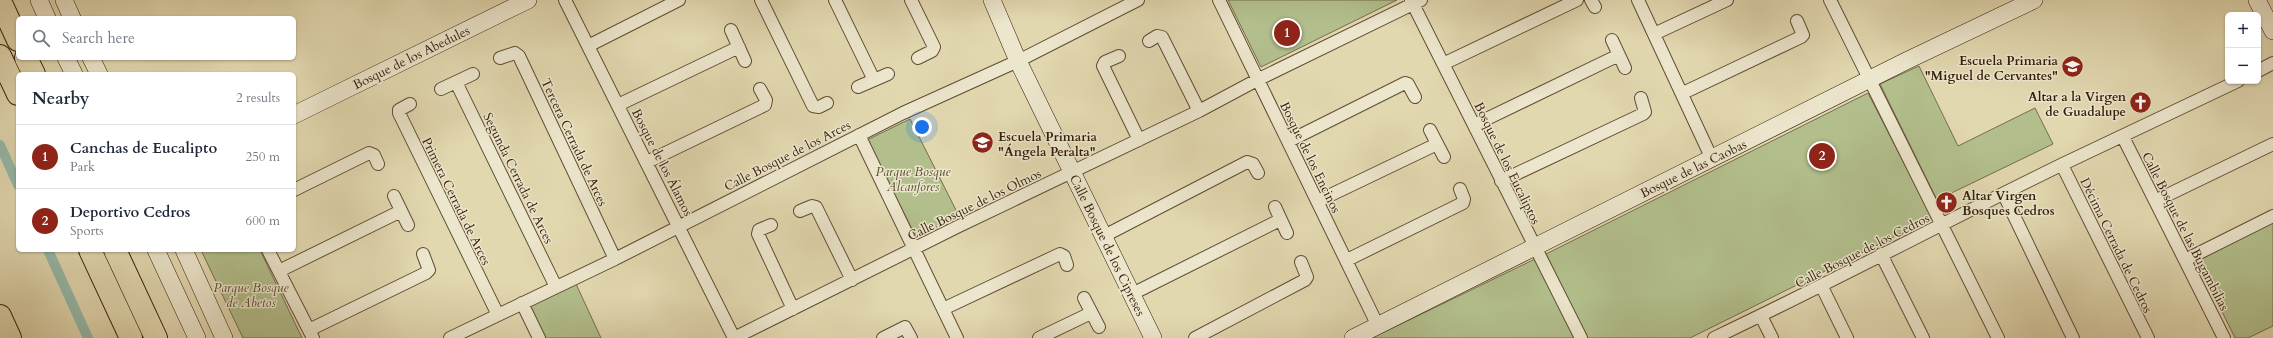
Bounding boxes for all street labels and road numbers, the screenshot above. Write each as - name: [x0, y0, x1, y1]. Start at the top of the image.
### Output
- street label: Bosque de los Abedules: [350, 22, 473, 94]
- street label: Tercera Cerrada de Arces: [536, 75, 612, 209]
- street label: Bosque de los Encinos: [1275, 99, 1345, 216]
- street label: Bosque de los Eucaliptos: [1470, 99, 1545, 228]
- street label: Bosque de los Álamos: [627, 105, 697, 219]
- street label: Segunda Cerrada de Arces: [479, 110, 558, 247]
- street label: Calle Bosque de los Arces: [721, 116, 854, 196]
- street label: Primera Cerrada de Arces: [417, 134, 495, 268]
- street label: Bosque de las Caobas: [1637, 135, 1750, 202]
- street label: Calle Bosque de las Bugambilias: [2137, 149, 2233, 314]
- street label: Calle Bosque de los Olmos: [905, 165, 1044, 245]
- street label: Calle Bosque de los Cipreses: [1065, 172, 1149, 319]
- street label: Décima Cerrada de Cedros: [2076, 175, 2157, 316]
- street label: Calle Bosque de los Cedros: [1792, 209, 1933, 293]

